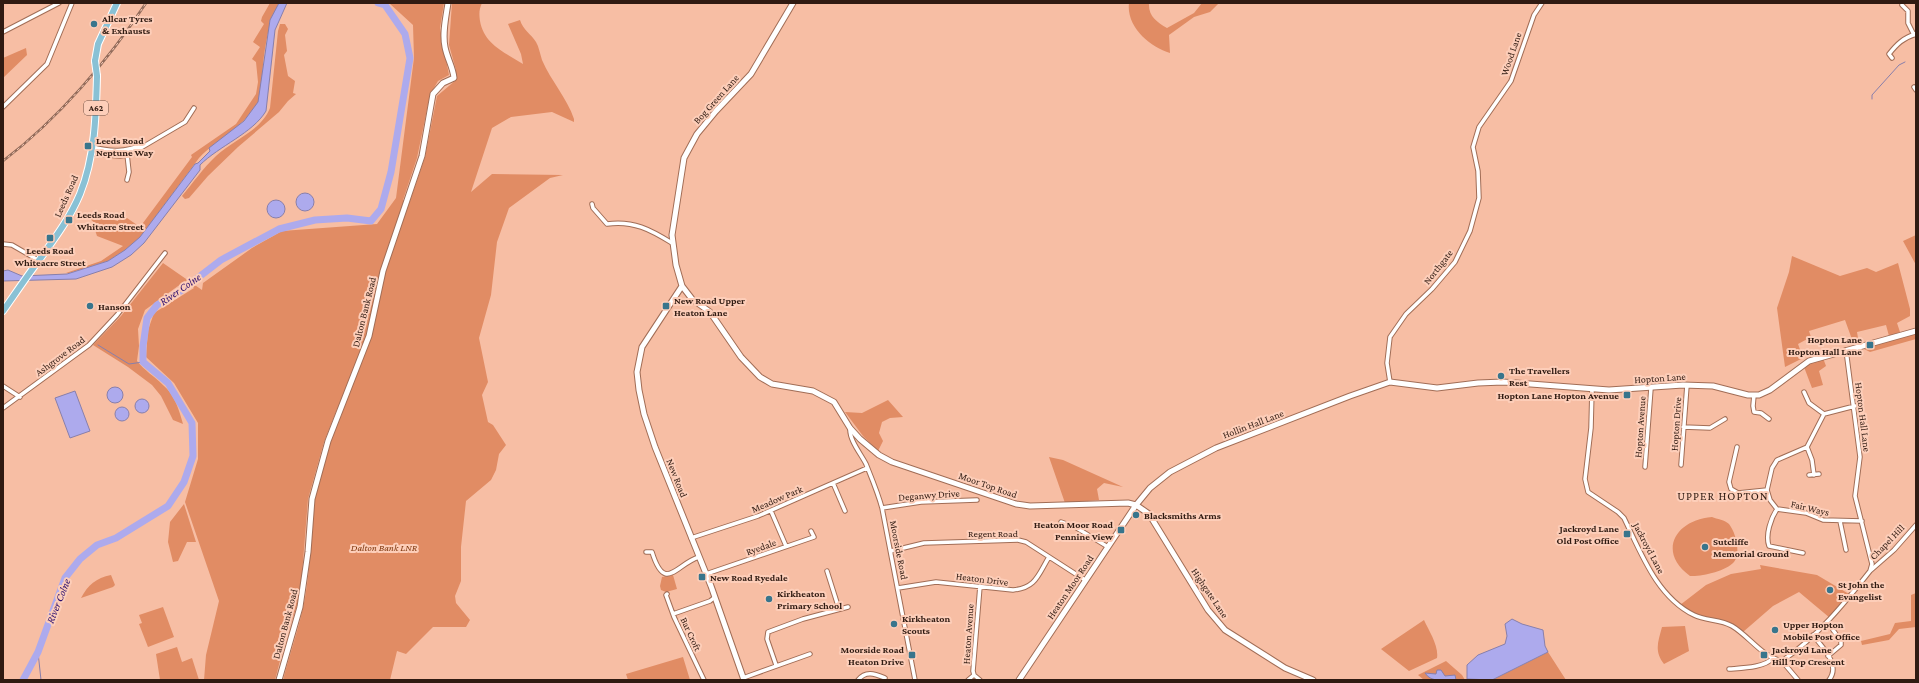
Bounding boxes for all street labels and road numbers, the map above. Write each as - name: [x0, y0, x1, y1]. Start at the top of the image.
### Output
- street label: Wood Lane: [1498, 30, 1524, 77]
- street label: Bog Green Lane: [691, 72, 741, 126]
- road number: A62: [84, 101, 108, 115]
- street label: Leeds Road: [52, 172, 80, 219]
- street label: Northgate: [1421, 247, 1455, 286]
- street label: Dalton Bank Road: [350, 275, 378, 348]
- street label: Ashgrove Road: [33, 333, 88, 378]
- street label: Hopton Lane: [1634, 371, 1687, 385]
- street label: Hopton Hall Lane: [1853, 382, 1873, 453]
- street label: Hopton Avenue: [1632, 395, 1648, 458]
- street label: Hopton Drive: [1669, 396, 1683, 451]
- street label: Hollin Hall Lane: [1221, 407, 1286, 441]
- street label: New Road: [664, 457, 690, 499]
- street label: Moor Top Road: [957, 470, 1019, 500]
- street label: Meadow Park: [750, 483, 804, 515]
- street label: Deganwy Drive: [898, 487, 961, 503]
- street label: Fair Ways: [1790, 498, 1830, 518]
- street label: Moorside Road: [888, 519, 910, 581]
- street label: Jackroyd Lane: [1631, 520, 1667, 576]
- street label: Chapel Hill: [1868, 522, 1907, 562]
- street label: Regent Road: [968, 528, 1019, 539]
- street label: Ryedale: [744, 536, 778, 558]
- street label: Heaton Moor Road: [1044, 552, 1096, 621]
- street label: Highgate Lane: [1189, 566, 1231, 620]
- street label: Heaton Drive: [955, 570, 1009, 588]
- street label: Dalton Bank Road: [270, 587, 300, 660]
- street label: Heaton Avenue: [960, 603, 976, 665]
- street label: Bar Croft: [678, 615, 704, 653]

